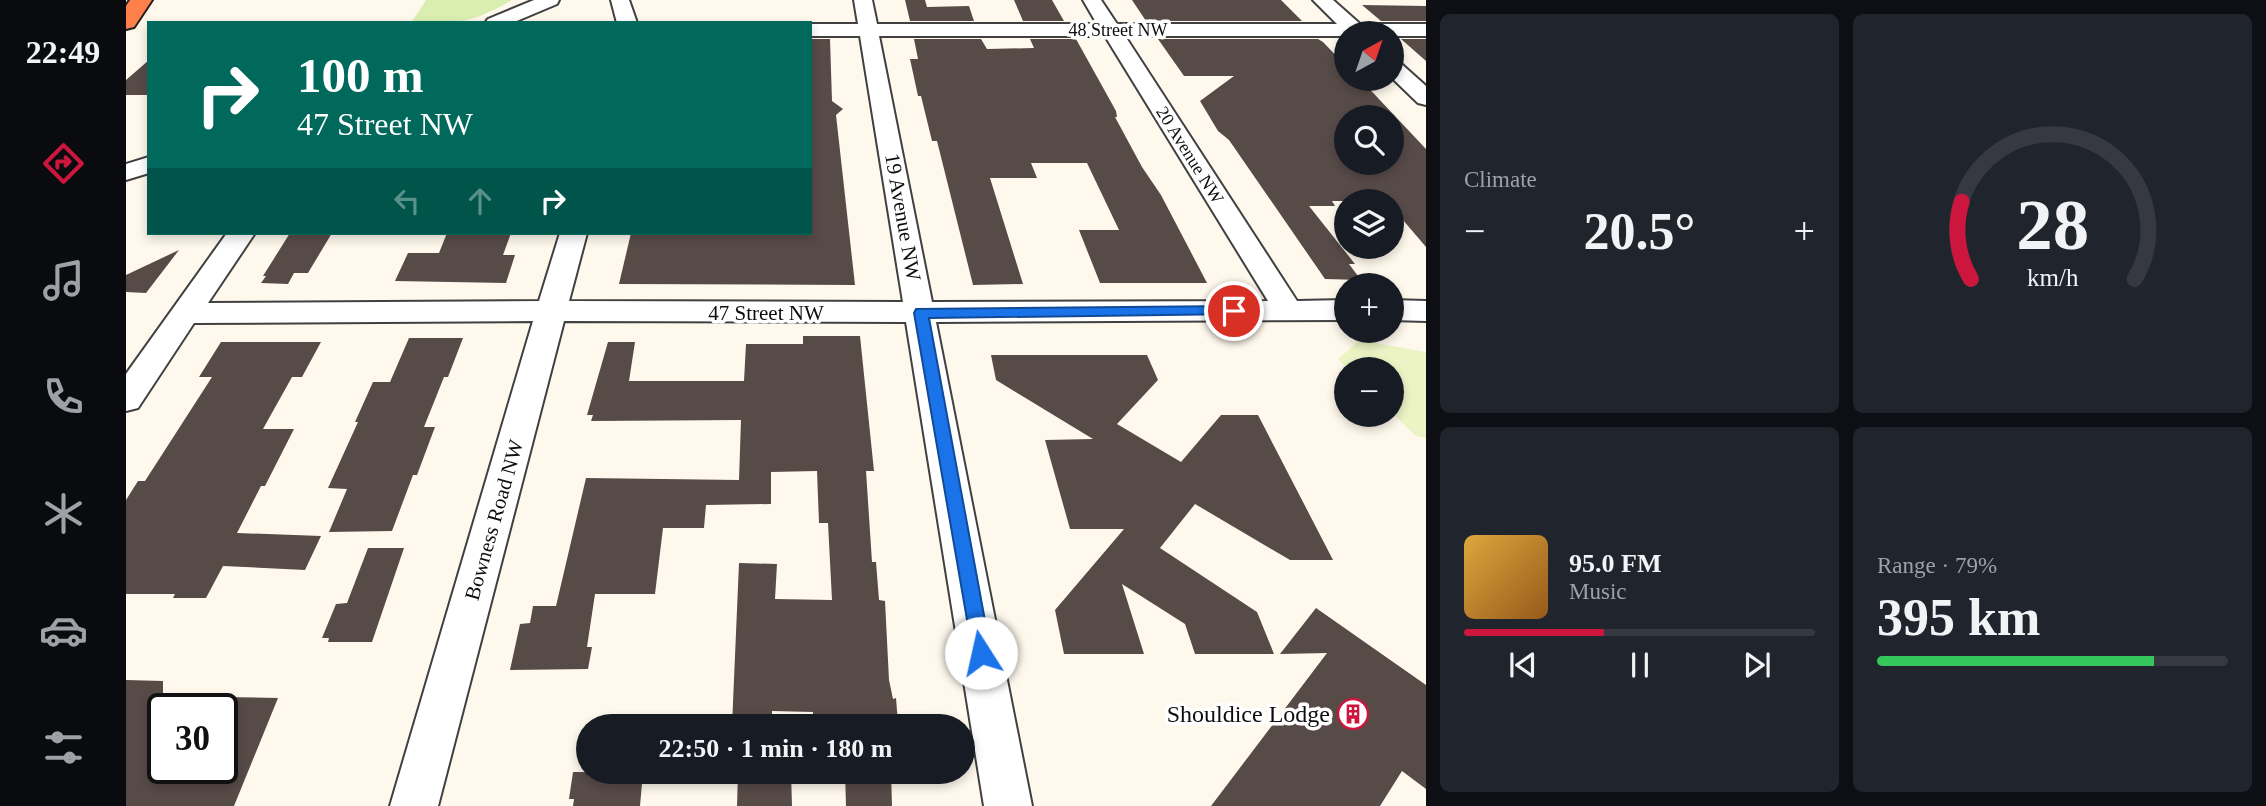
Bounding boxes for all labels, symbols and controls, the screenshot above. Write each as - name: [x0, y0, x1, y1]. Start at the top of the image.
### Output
- street label: 48 Street NW: [1069, 20, 1167, 40]
- north arrow: [1334, 21, 1404, 91]
- map controls: [1334, 21, 1404, 427]
- text: 22:49: [26, 34, 100, 70]
- text: 100 m: [297, 48, 424, 103]
- icon: right: [182, 49, 273, 140]
- street label: 20 Avenue NW: [1152, 103, 1228, 207]
- button: search: [1334, 105, 1404, 175]
- text: 47 Street NW: [297, 106, 473, 142]
- icon: directions: [39, 139, 88, 188]
- street label: 19 Avenue NW: [880, 151, 926, 283]
- text: Climate: [1464, 167, 1537, 192]
- icon: left: [388, 182, 426, 220]
- icon: ahead: [461, 182, 499, 220]
- icon: right: [534, 182, 572, 220]
- text: 28: [2016, 185, 2089, 266]
- button: layers: [1334, 189, 1404, 259]
- text: 20.5°: [1584, 203, 1695, 260]
- text: −: [1464, 210, 1485, 252]
- text: +: [1794, 210, 1815, 252]
- icon: music: [39, 256, 88, 305]
- text: km/h: [2027, 264, 2079, 291]
- button: +: [1334, 273, 1404, 343]
- pin: [1204, 281, 1264, 341]
- icon: arrive: [1215, 292, 1253, 330]
- street label: 47 Street NW: [708, 301, 824, 325]
- button: −: [1334, 357, 1404, 427]
- icon: phone: [39, 372, 88, 421]
- street label: Bowness Road NW: [460, 437, 528, 603]
- icon: climate: [39, 489, 88, 538]
- text: 95.0 FM: [1569, 549, 1661, 578]
- text: Range · 79%: [1877, 553, 1997, 578]
- text: Music: [1569, 579, 1627, 604]
- text: 395 km: [1877, 589, 2040, 646]
- icon: car: [39, 606, 88, 655]
- position arrow: [944, 616, 1018, 690]
- icon: previous: [1504, 646, 1542, 684]
- icon: pause: [1621, 646, 1659, 684]
- icon: next: [1738, 646, 1776, 684]
- speed limit sign: 30: [147, 693, 238, 784]
- building icon: Shouldice Lodge: [1336, 697, 1370, 731]
- place label: Shouldice Lodge: [1167, 701, 1330, 727]
- icon: filters: [39, 723, 88, 772]
- text: 22:50 · 1 min · 180 m: [659, 734, 893, 763]

